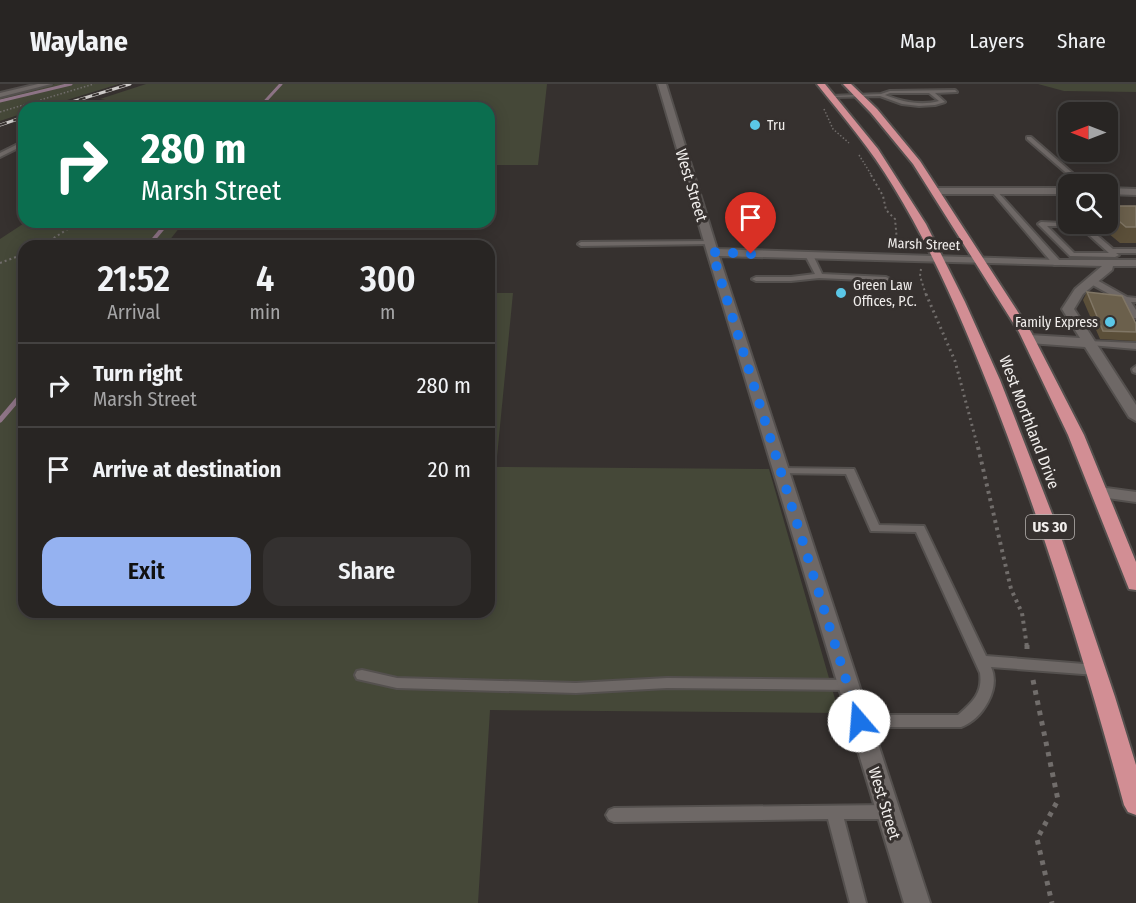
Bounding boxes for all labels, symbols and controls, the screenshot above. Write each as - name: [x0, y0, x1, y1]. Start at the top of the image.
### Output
- text: Waylane: [30, 25, 128, 58]
- text: Map: [900, 28, 936, 54]
- text: Layers: [969, 28, 1024, 54]
- text: Share: [1057, 28, 1106, 54]
- north arrow: [1058, 102, 1118, 162]
- map controls: [1058, 102, 1118, 234]
- place label: Tru: [767, 117, 785, 134]
- marker: Tru: [748, 118, 762, 132]
- text: 280 m: [141, 124, 246, 174]
- icon: right: [42, 126, 120, 204]
- street label: West Street: [671, 147, 712, 224]
- button: search: [1058, 174, 1118, 234]
- text: Marsh Street: [141, 175, 281, 207]
- pin: [725, 192, 776, 254]
- icon: arrive: [734, 201, 767, 234]
- street label: Marsh Street: [887, 235, 961, 254]
- text: 21:52: [97, 257, 170, 301]
- text: 4: [256, 257, 274, 301]
- text: 300: [360, 257, 416, 301]
- place label: Green Law Offices, P.C.: [853, 277, 917, 310]
- marker: Green Law Offices, P.C.: [834, 286, 848, 300]
- text: Arrival: [107, 300, 160, 324]
- text: min: [250, 300, 281, 324]
- text: m: [380, 300, 395, 324]
- place label: Family Express: [1015, 314, 1098, 331]
- marker: Family Express: [1103, 315, 1117, 329]
- street label: West Morthland Drive: [995, 353, 1064, 492]
- text: Turn right: [93, 360, 182, 387]
- icon: right: [42, 369, 75, 402]
- text: 280 m: [417, 372, 471, 399]
- text: Marsh Street: [93, 387, 197, 411]
- icon: arrive: [42, 453, 75, 486]
- text: Arrive at destination: [93, 456, 281, 483]
- text: 20 m: [428, 456, 471, 483]
- road number: US 30: [1026, 515, 1074, 539]
- button: Exit: [42, 537, 251, 606]
- button: Share: [263, 537, 471, 606]
- position arrow: [827, 689, 891, 753]
- street label: West Street: [864, 765, 905, 842]

